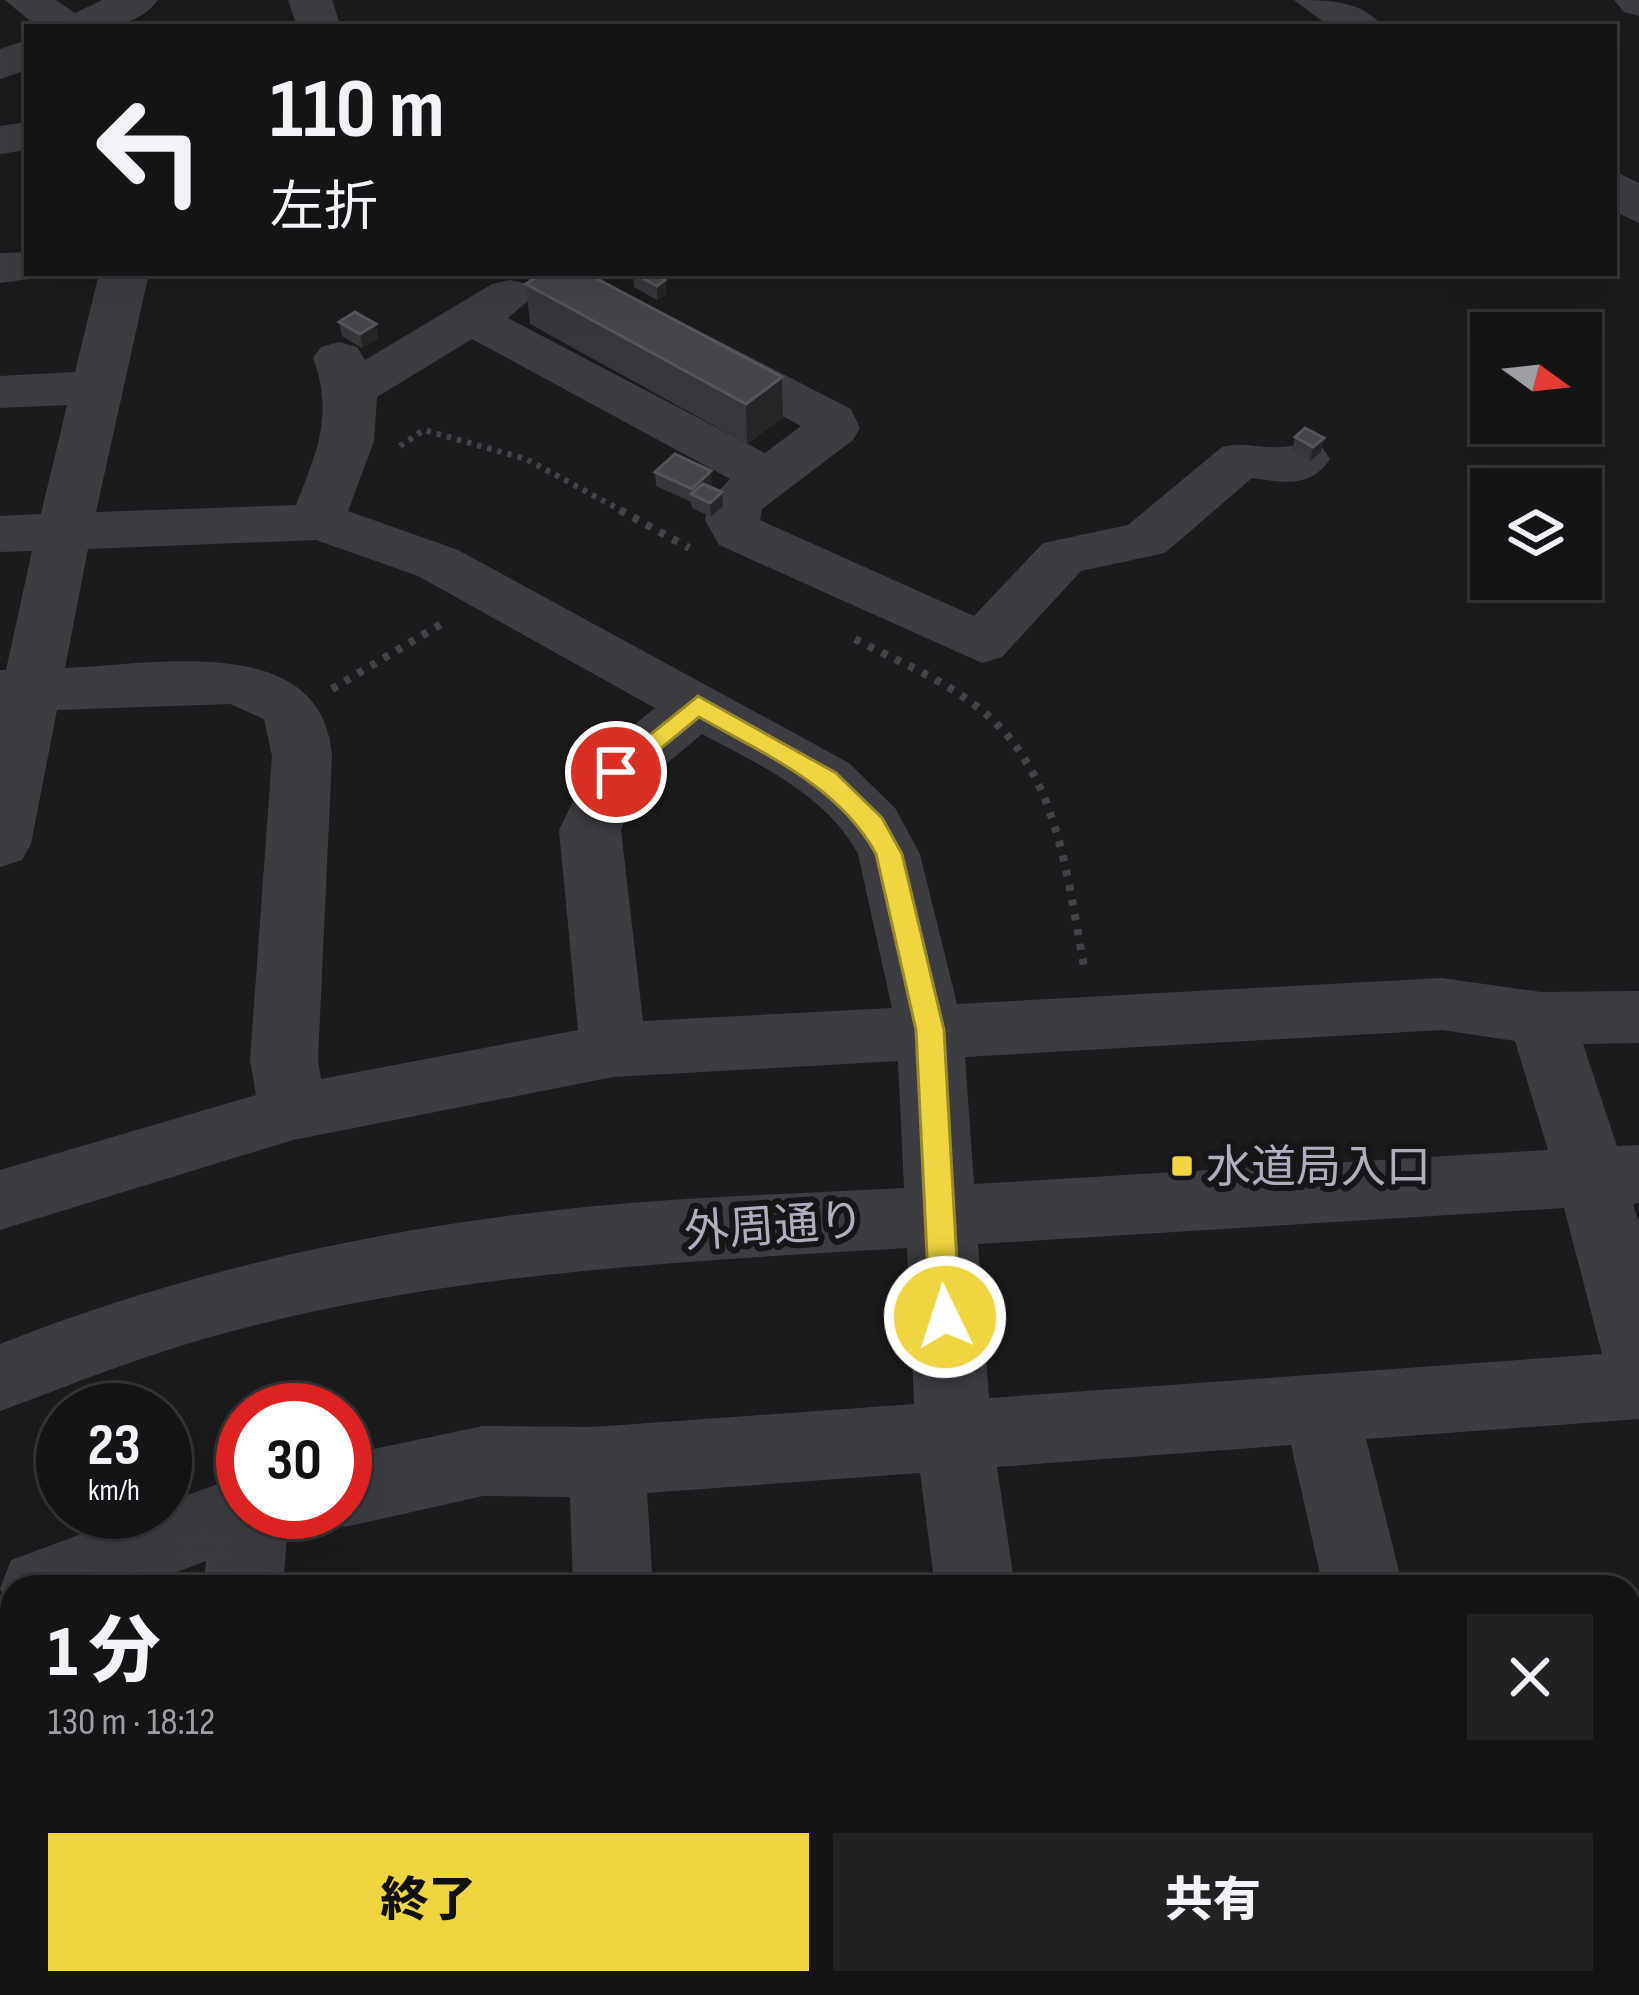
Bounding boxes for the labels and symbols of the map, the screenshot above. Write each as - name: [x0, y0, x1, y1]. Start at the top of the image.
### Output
- north arrow: [1470, 312, 1602, 444]
- pin: [565, 721, 667, 823]
- place label: 水道局入口: [1206, 1141, 1431, 1196]
- marker: 水道局入口: [1169, 1153, 1195, 1179]
- street label: 外周通り: [682, 1194, 866, 1261]
- position arrow: [882, 1254, 1008, 1380]
- speed limit sign: 30: [216, 1383, 372, 1539]

